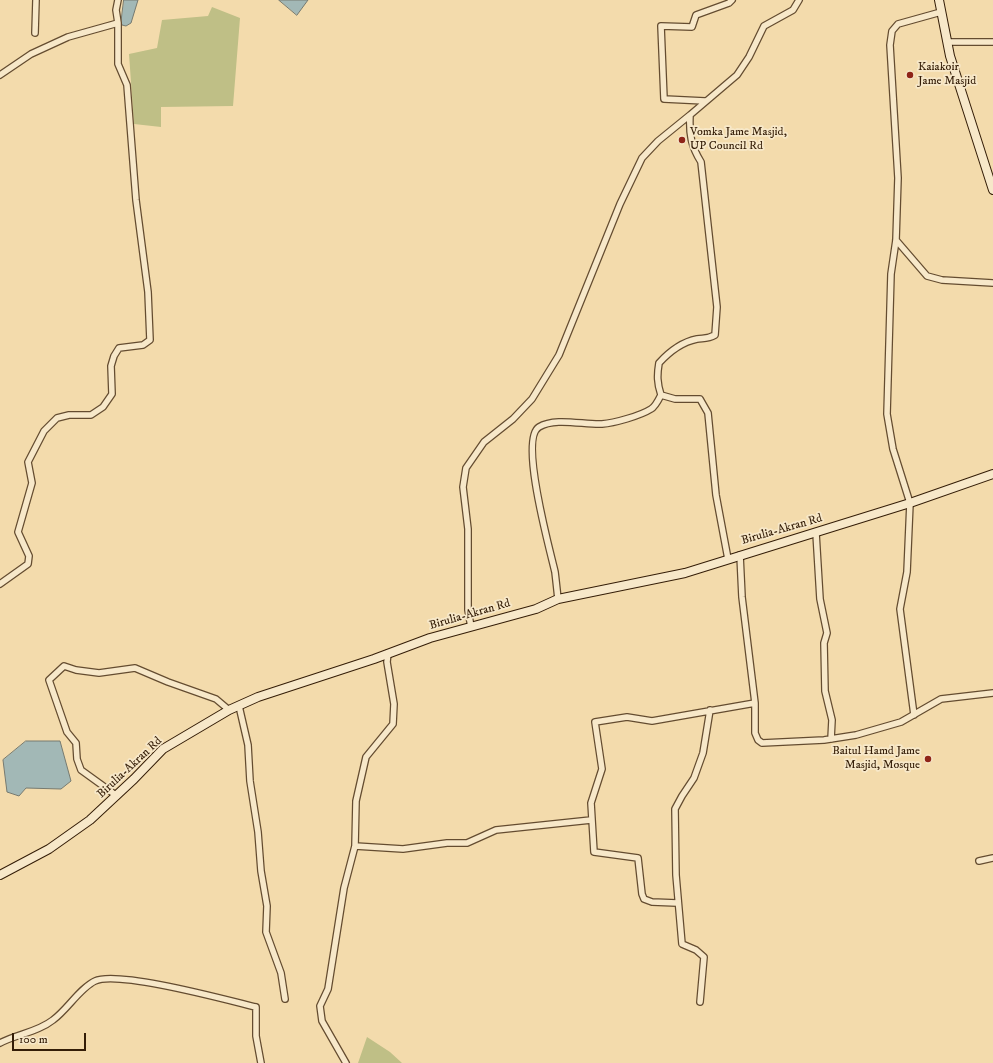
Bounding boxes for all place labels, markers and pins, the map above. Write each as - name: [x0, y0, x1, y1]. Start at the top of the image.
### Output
- place label: Kaiakoir Jame Masjid: [918, 61, 976, 89]
- marker: Kaiakoir Jame Masjid: [905, 70, 915, 80]
- place label: Vomka Jame Masjid, UP Council Rd: [690, 126, 787, 154]
- marker: Vomka Jame Masjid, UP Council Rd: [677, 135, 687, 145]
- place label: Baitul Hamd Jame Masjid, Mosque: [832, 745, 920, 773]
- marker: Baitul Hamd Jame Masjid, Mosque: [923, 754, 933, 764]

